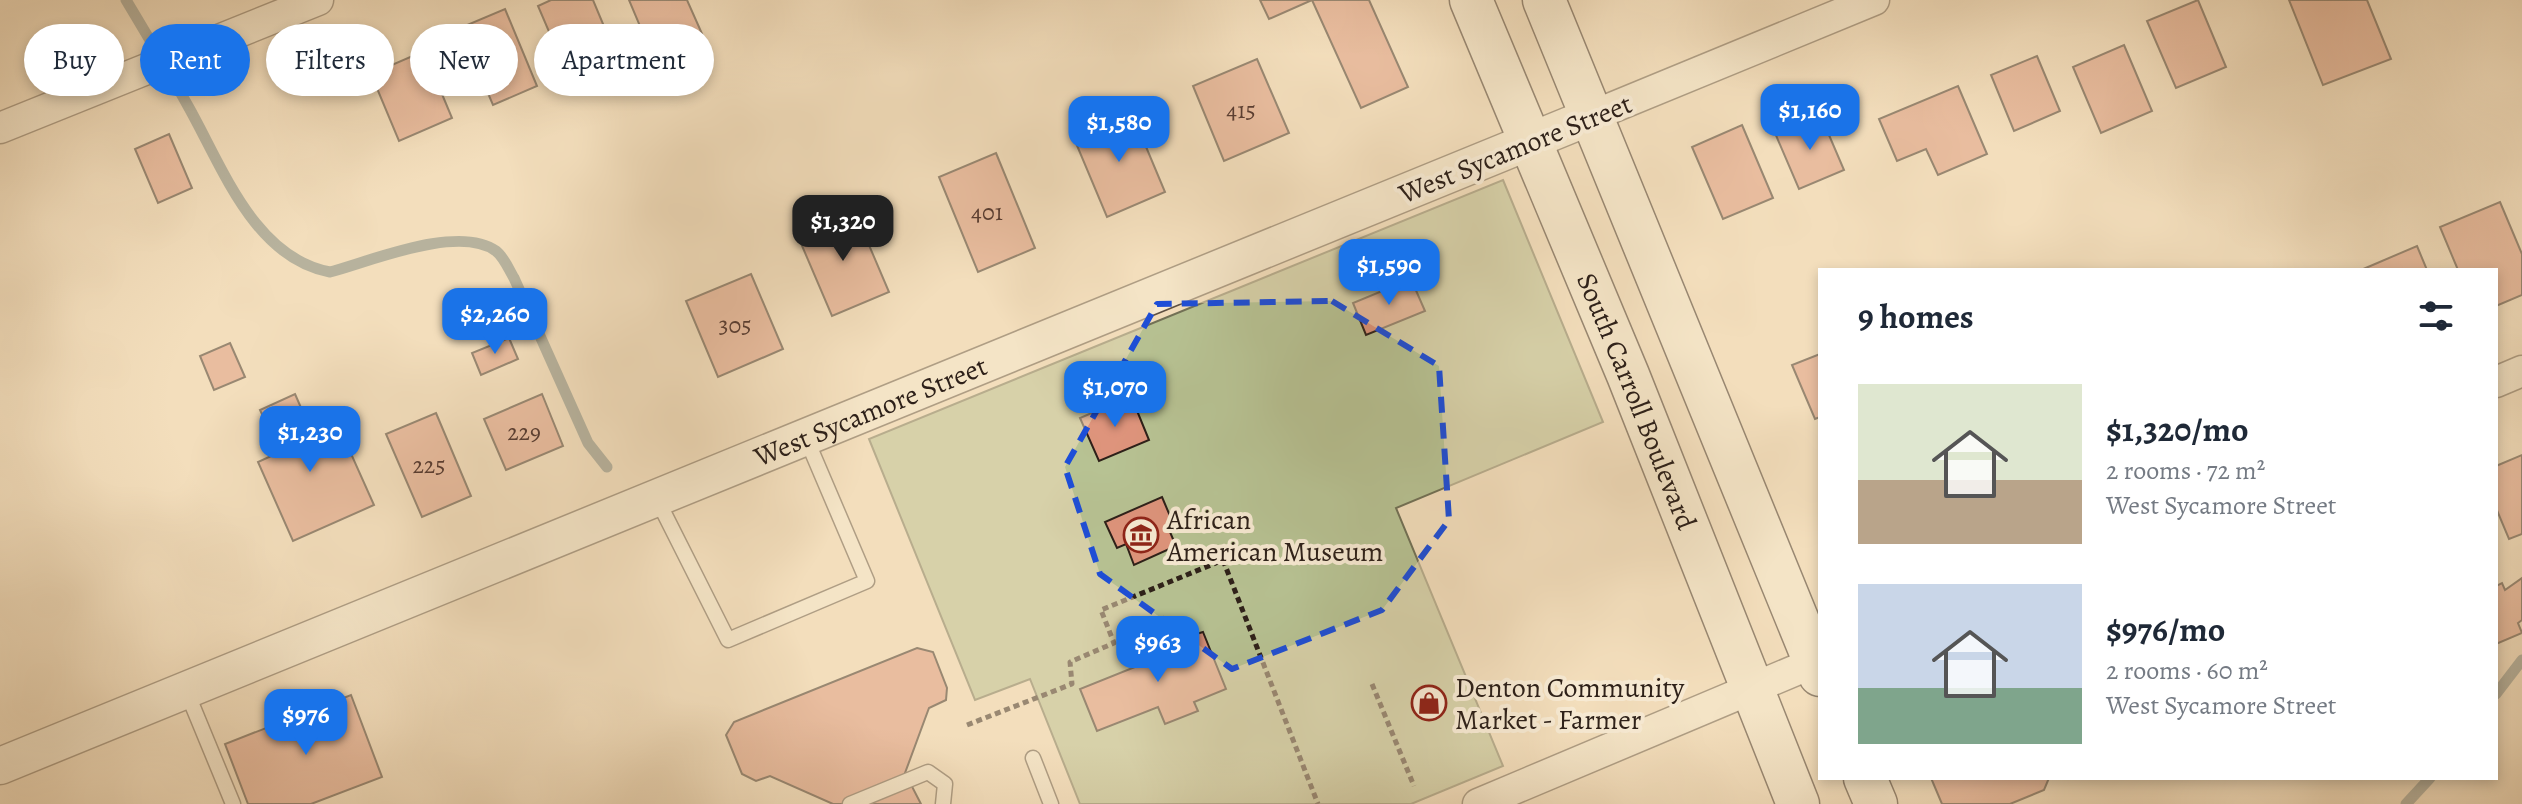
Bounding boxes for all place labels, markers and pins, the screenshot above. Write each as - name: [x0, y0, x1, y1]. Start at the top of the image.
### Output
- pin: $1,160: [1745, 84, 1875, 152]
- pin: $1,580: [1054, 96, 1184, 164]
- pin: $1,320: [778, 195, 908, 263]
- pin: $1,590: [1324, 239, 1454, 307]
- pin: $2,260: [430, 288, 560, 356]
- pin: $1,070: [1050, 361, 1180, 429]
- pin: $1,230: [245, 406, 375, 474]
- place label: African American Museum: [1166, 501, 1383, 571]
- museum icon: African American Museum: [1122, 516, 1160, 554]
- pin: $963: [1111, 616, 1205, 684]
- place label: Denton Community Market - Farmer: [1455, 669, 1685, 739]
- shop icon: Denton Community Market - Farmer: [1410, 684, 1448, 722]
- pin: $976: [259, 689, 353, 757]

